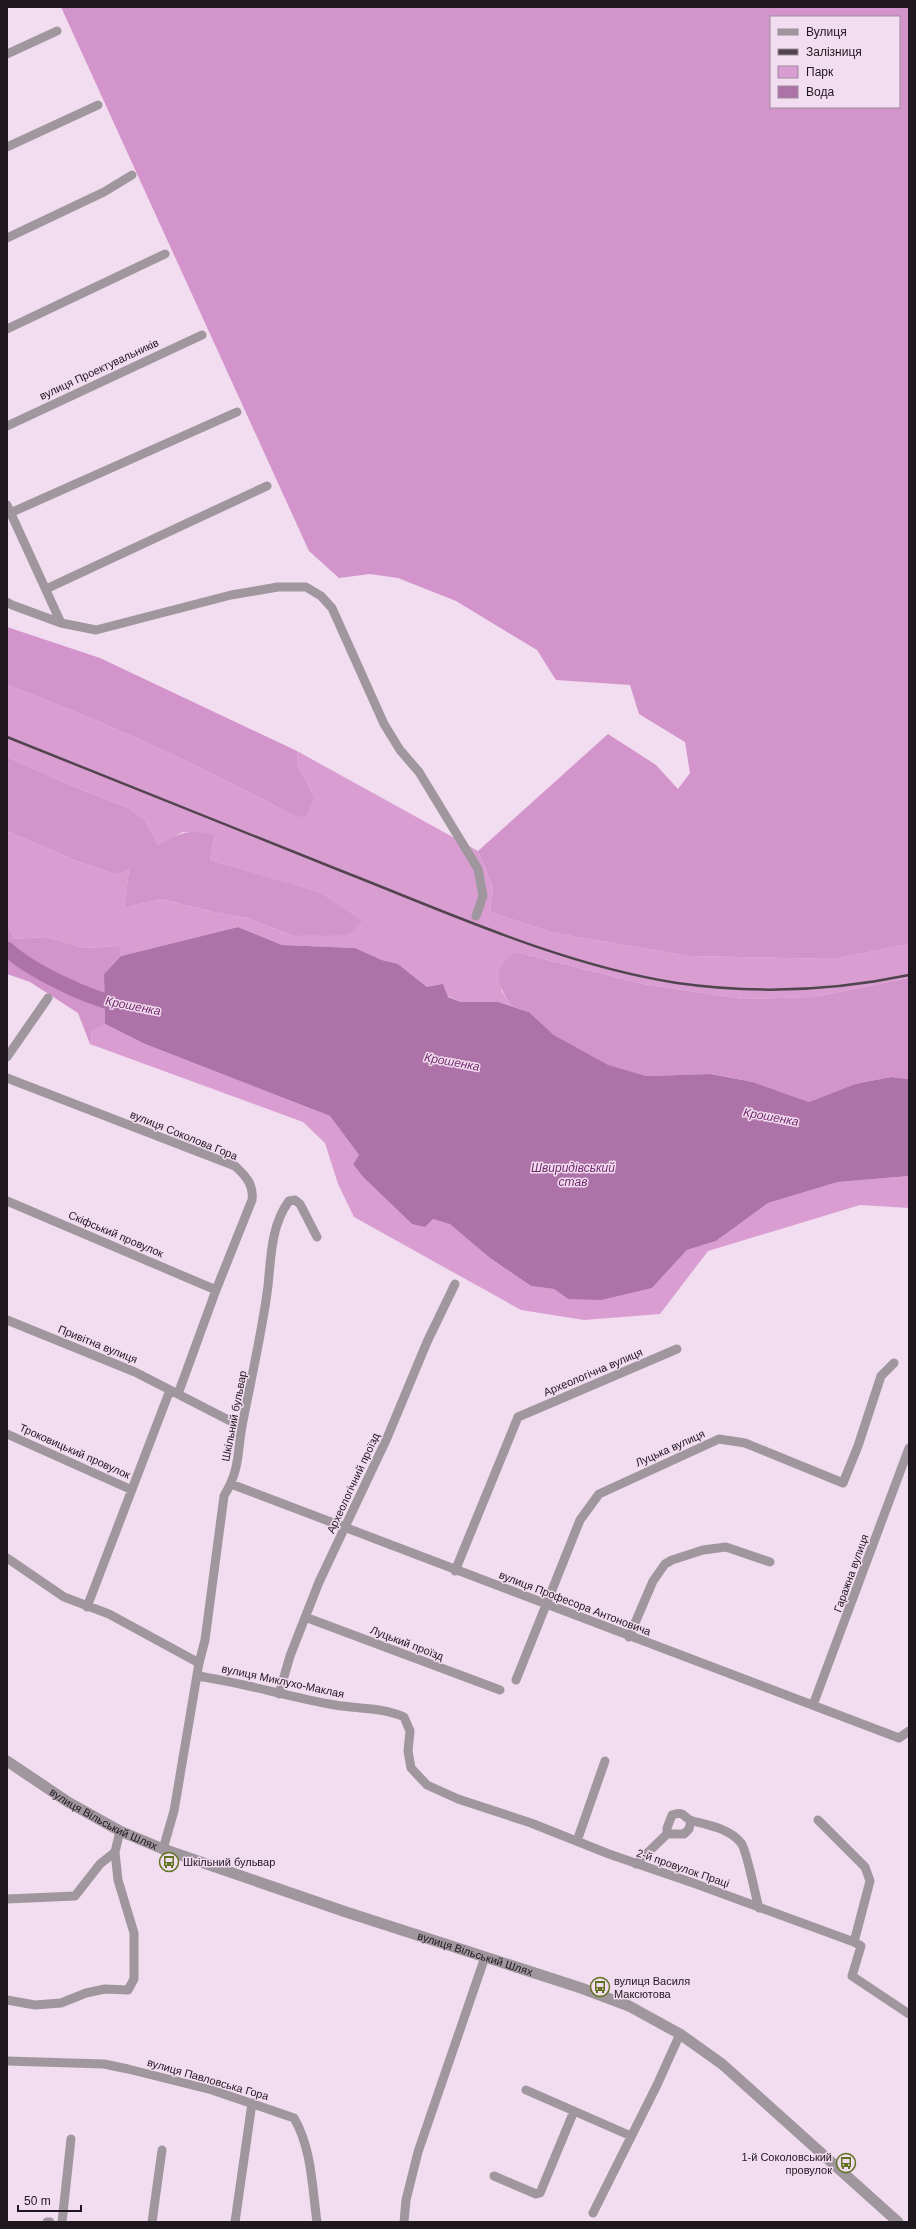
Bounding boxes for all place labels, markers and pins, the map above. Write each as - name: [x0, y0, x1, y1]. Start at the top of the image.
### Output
- bus stop icon: Шкільний бульвар: [158, 1851, 180, 1873]
- place label: Шкільний бульвар: [183, 1856, 275, 1868]
- place label: вулиця Василя Максютова: [614, 1975, 690, 2000]
- bus stop icon: вулиця Василя Максютова: [589, 1976, 611, 1998]
- place label: 1-й Соколовський провулок: [741, 2151, 832, 2176]
- bus stop icon: 1-й Соколовський провулок: [835, 2152, 857, 2174]

